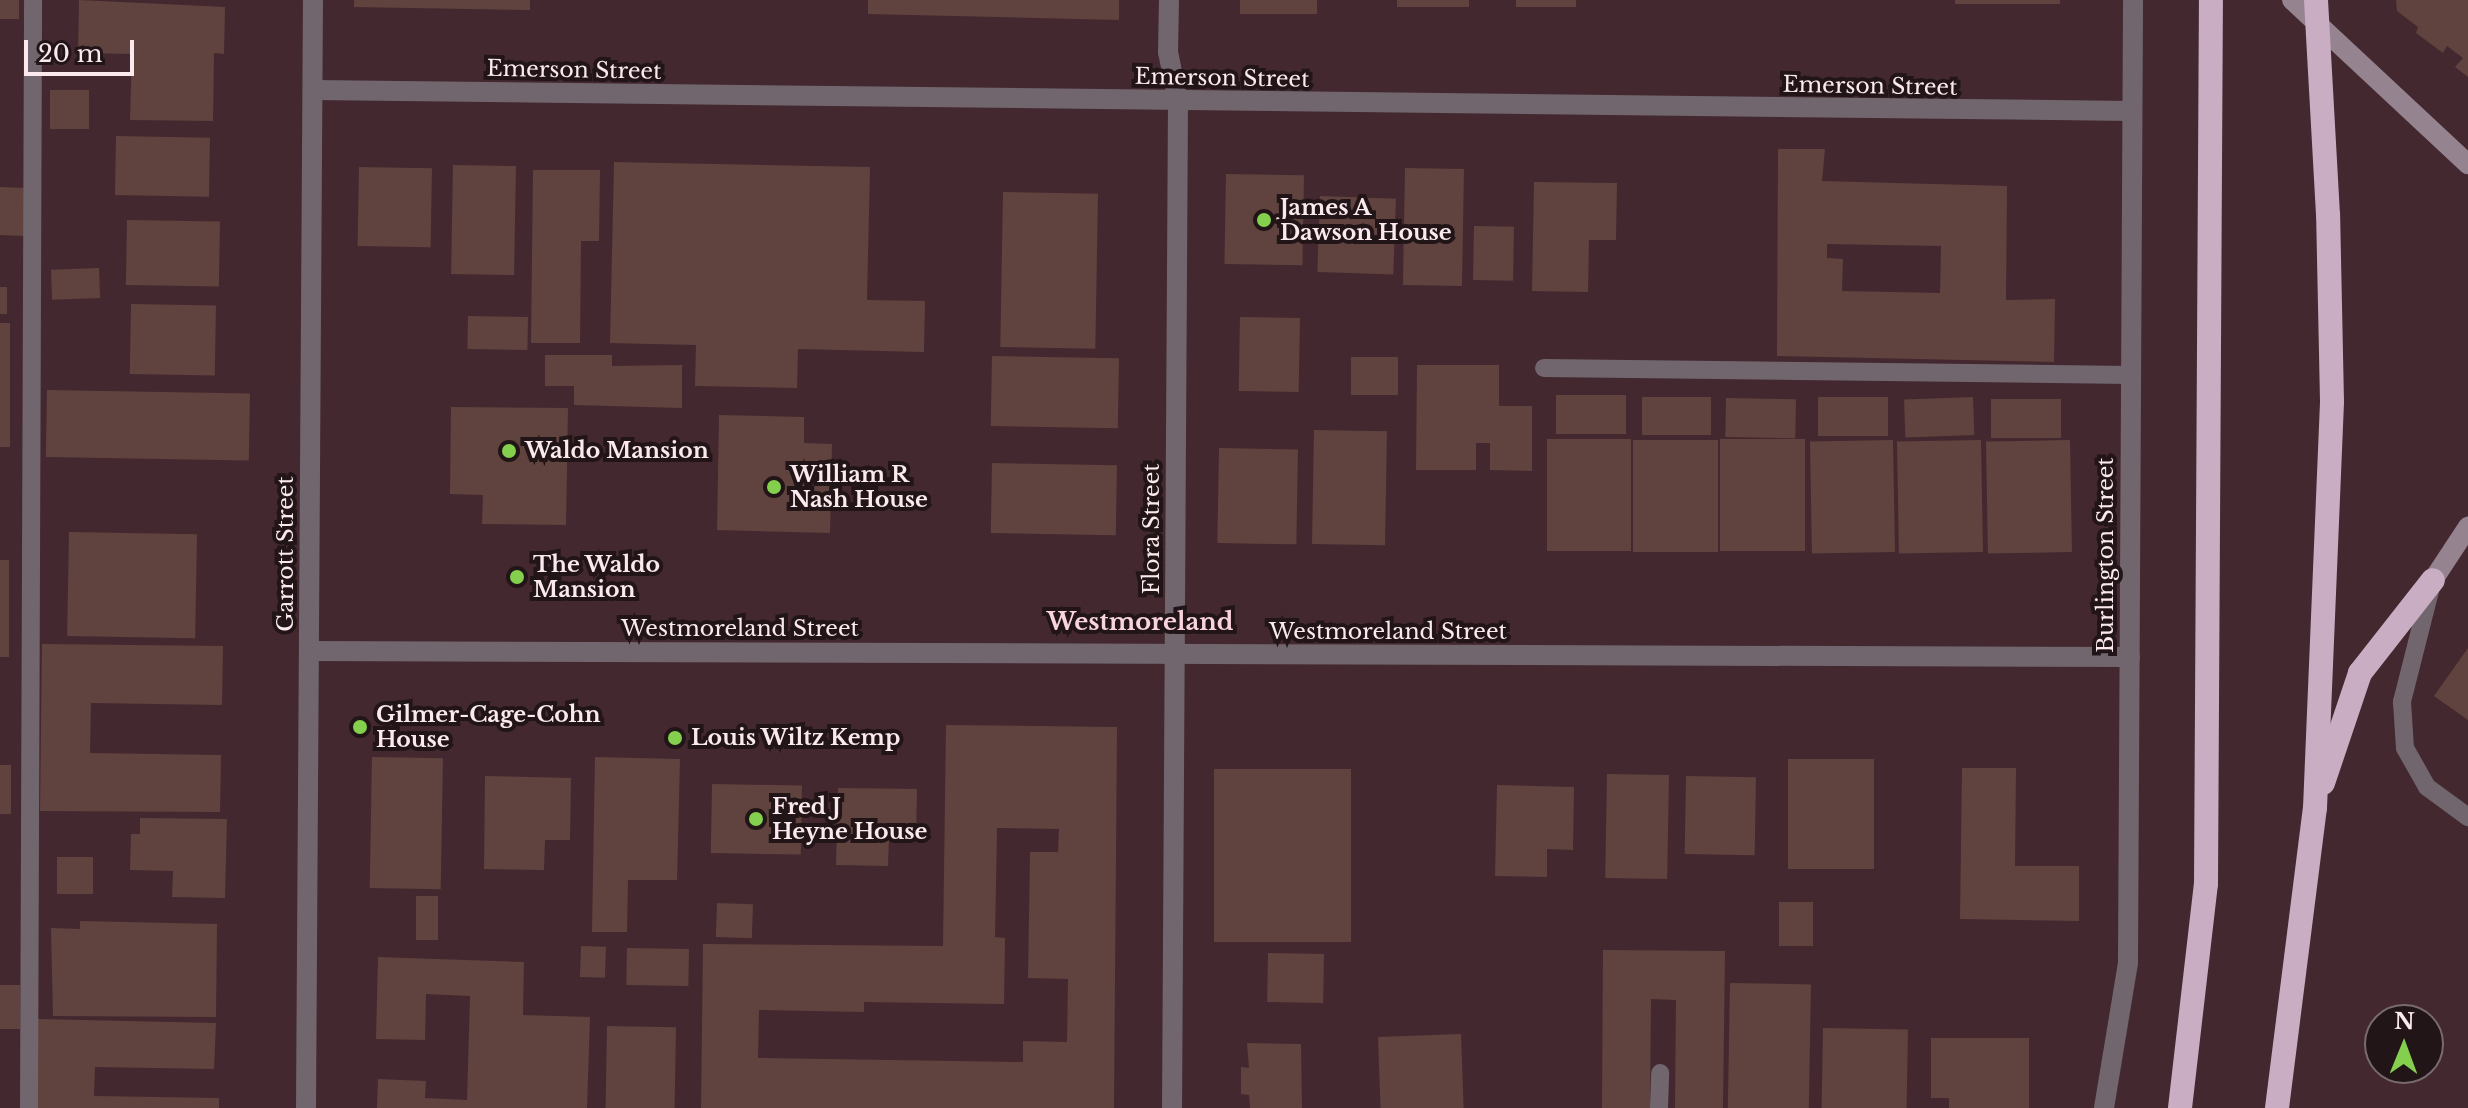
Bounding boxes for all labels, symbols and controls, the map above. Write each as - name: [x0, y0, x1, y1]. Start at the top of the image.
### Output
- scale bar: [28, 24, 138, 74]
- text: 20 m: [38, 39, 103, 68]
- street label: Emerson Street: [486, 55, 662, 85]
- street label: Emerson Street: [1134, 63, 1310, 93]
- street label: Emerson Street: [1782, 71, 1958, 101]
- place label: James A Dawson House: [1280, 194, 1452, 246]
- marker: James A Dawson House: [1255, 211, 1273, 229]
- place label: Waldo Mansion: [525, 438, 709, 464]
- marker: Waldo Mansion: [500, 442, 518, 460]
- street label: Burlington Street: [2093, 457, 2119, 653]
- place label: William R Nash House: [790, 461, 928, 512]
- street label: Flora Street: [1139, 463, 1165, 595]
- street label: Garrott Street: [273, 476, 299, 632]
- marker: William R Nash House: [765, 478, 783, 496]
- place label: The Waldo Mansion: [533, 551, 661, 602]
- marker: The Waldo Mansion: [508, 568, 526, 586]
- district label: Westmoreland: [1047, 608, 1233, 636]
- street label: Westmoreland Street: [621, 616, 859, 642]
- street label: Westmoreland Street: [1269, 619, 1507, 645]
- place label: Gilmer-Cage-Cohn House: [376, 701, 601, 752]
- marker: Gilmer-Cage-Cohn House: [351, 718, 369, 736]
- place label: Louis Wiltz Kemp: [691, 725, 901, 751]
- marker: Louis Wiltz Kemp: [666, 729, 684, 747]
- place label: Fred J Heyne House: [772, 793, 927, 844]
- marker: Fred J Heyne House: [747, 810, 765, 828]
- north arrow: [2364, 1004, 2444, 1084]
- text: N: [2394, 1008, 2415, 1035]

